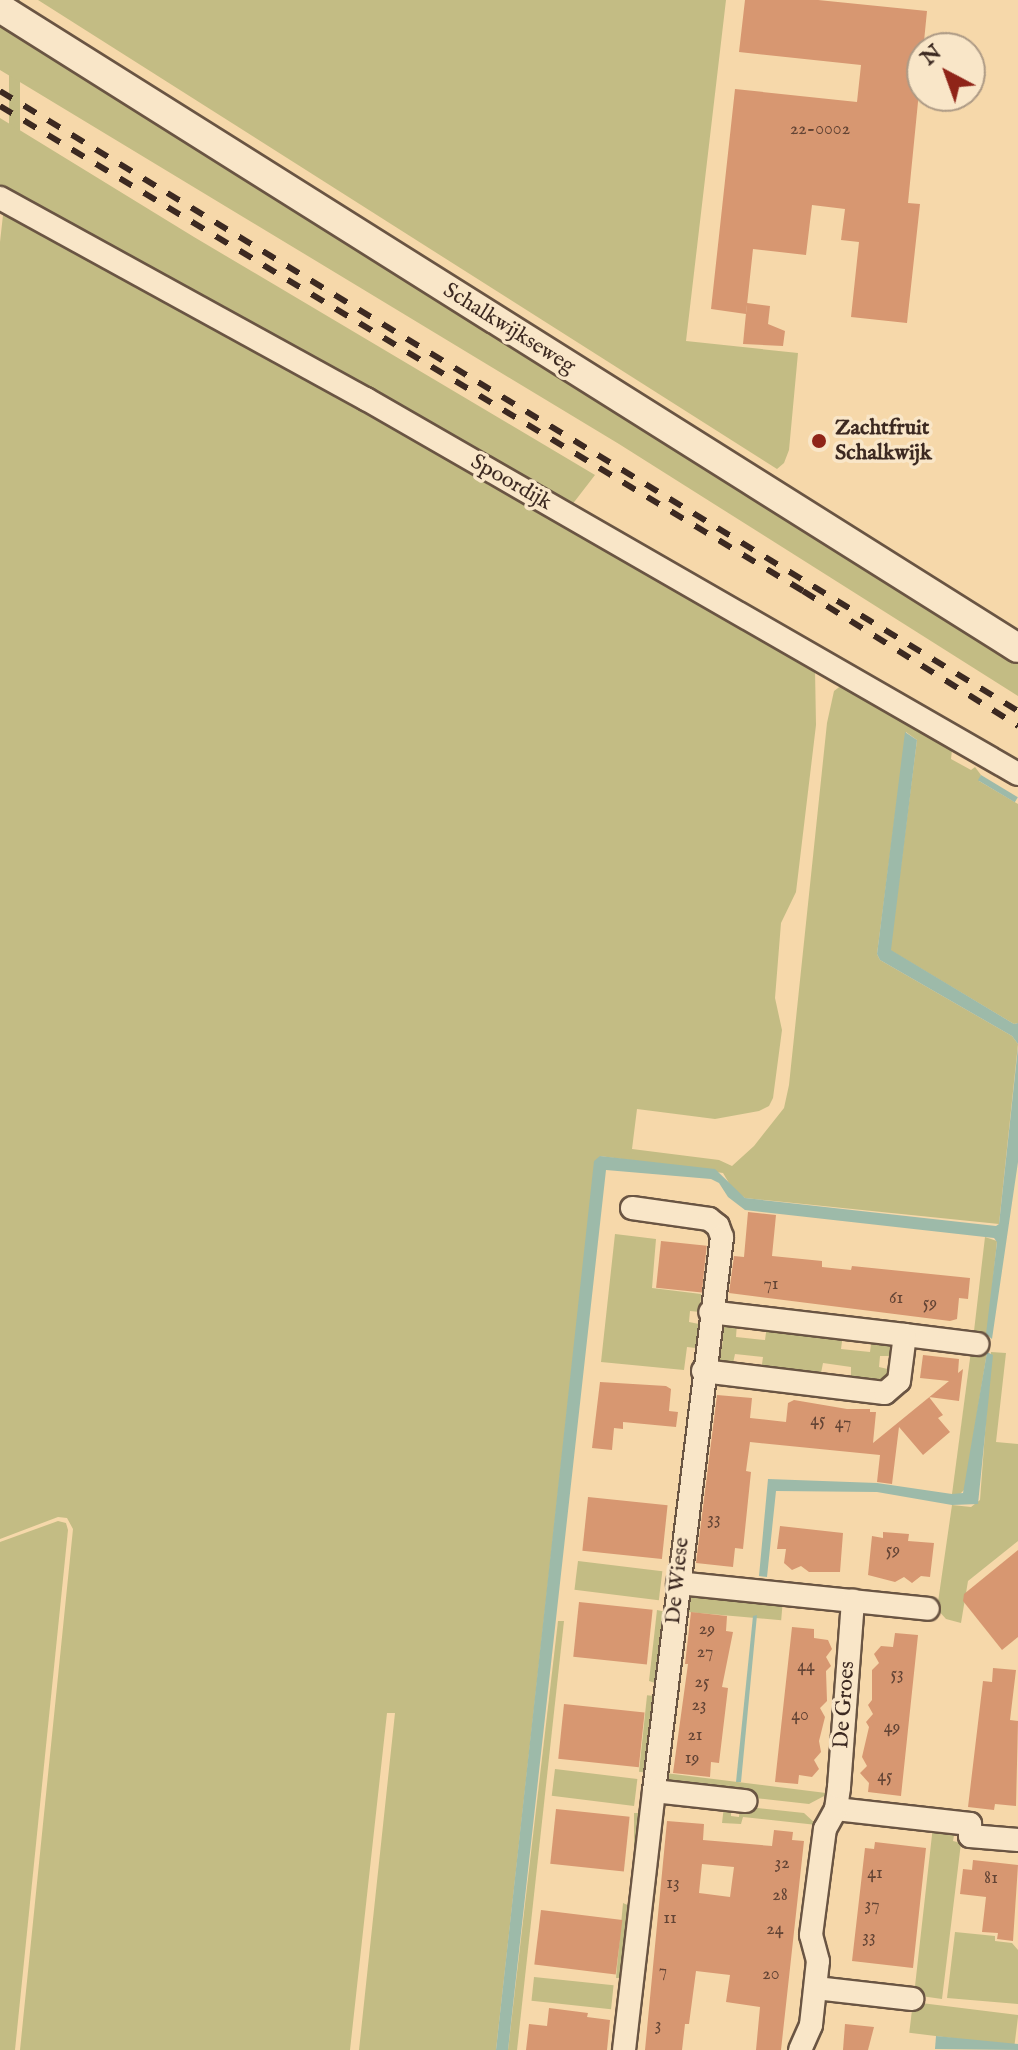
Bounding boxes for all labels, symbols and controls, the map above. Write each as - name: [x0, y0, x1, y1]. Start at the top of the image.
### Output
- north arrow: [906, 32, 986, 112]
- text: N: [915, 39, 948, 72]
- house number: 22-0002: [790, 119, 850, 141]
- street label: Schalkwijkseweg: [438, 278, 580, 380]
- place label: Zachtfruit Schalkwijk: [835, 415, 932, 466]
- marker: Zachtfruit Schalkwijk: [810, 432, 828, 450]
- street label: Spoordijk: [466, 449, 556, 517]
- house number: 71: [763, 1274, 779, 1296]
- house number: 61: [889, 1288, 903, 1310]
- house number: 59: [923, 1293, 937, 1315]
- house number: 45: [810, 1410, 826, 1432]
- house number: 47: [835, 1413, 851, 1435]
- house number: 33: [707, 1509, 721, 1531]
- street label: De Wiese: [660, 1536, 696, 1626]
- house number: 59: [886, 1540, 900, 1562]
- house number: 29: [699, 1619, 715, 1641]
- house number: 27: [697, 1642, 713, 1664]
- house number: 44: [797, 1656, 815, 1678]
- street label: De Groes: [829, 1660, 861, 1750]
- house number: 53: [890, 1664, 904, 1686]
- house number: 25: [695, 1672, 709, 1694]
- house number: 23: [691, 1695, 707, 1717]
- house number: 40: [791, 1705, 809, 1727]
- house number: 49: [884, 1717, 900, 1739]
- house number: 21: [687, 1725, 703, 1747]
- house number: 19: [685, 1748, 699, 1770]
- house number: 45: [877, 1766, 893, 1788]
- house number: 32: [774, 1853, 790, 1875]
- house number: 41: [867, 1863, 883, 1885]
- house number: 81: [984, 1868, 998, 1890]
- house number: 13: [666, 1873, 680, 1895]
- house number: 28: [772, 1885, 788, 1907]
- house number: 37: [864, 1895, 880, 1917]
- house number: 11: [663, 1908, 677, 1930]
- house number: 24: [766, 1919, 784, 1941]
- house number: 33: [862, 1927, 876, 1949]
- house number: 7: [659, 1961, 667, 1983]
- house number: 20: [762, 1964, 780, 1986]
- house number: 3: [655, 2015, 661, 2037]

